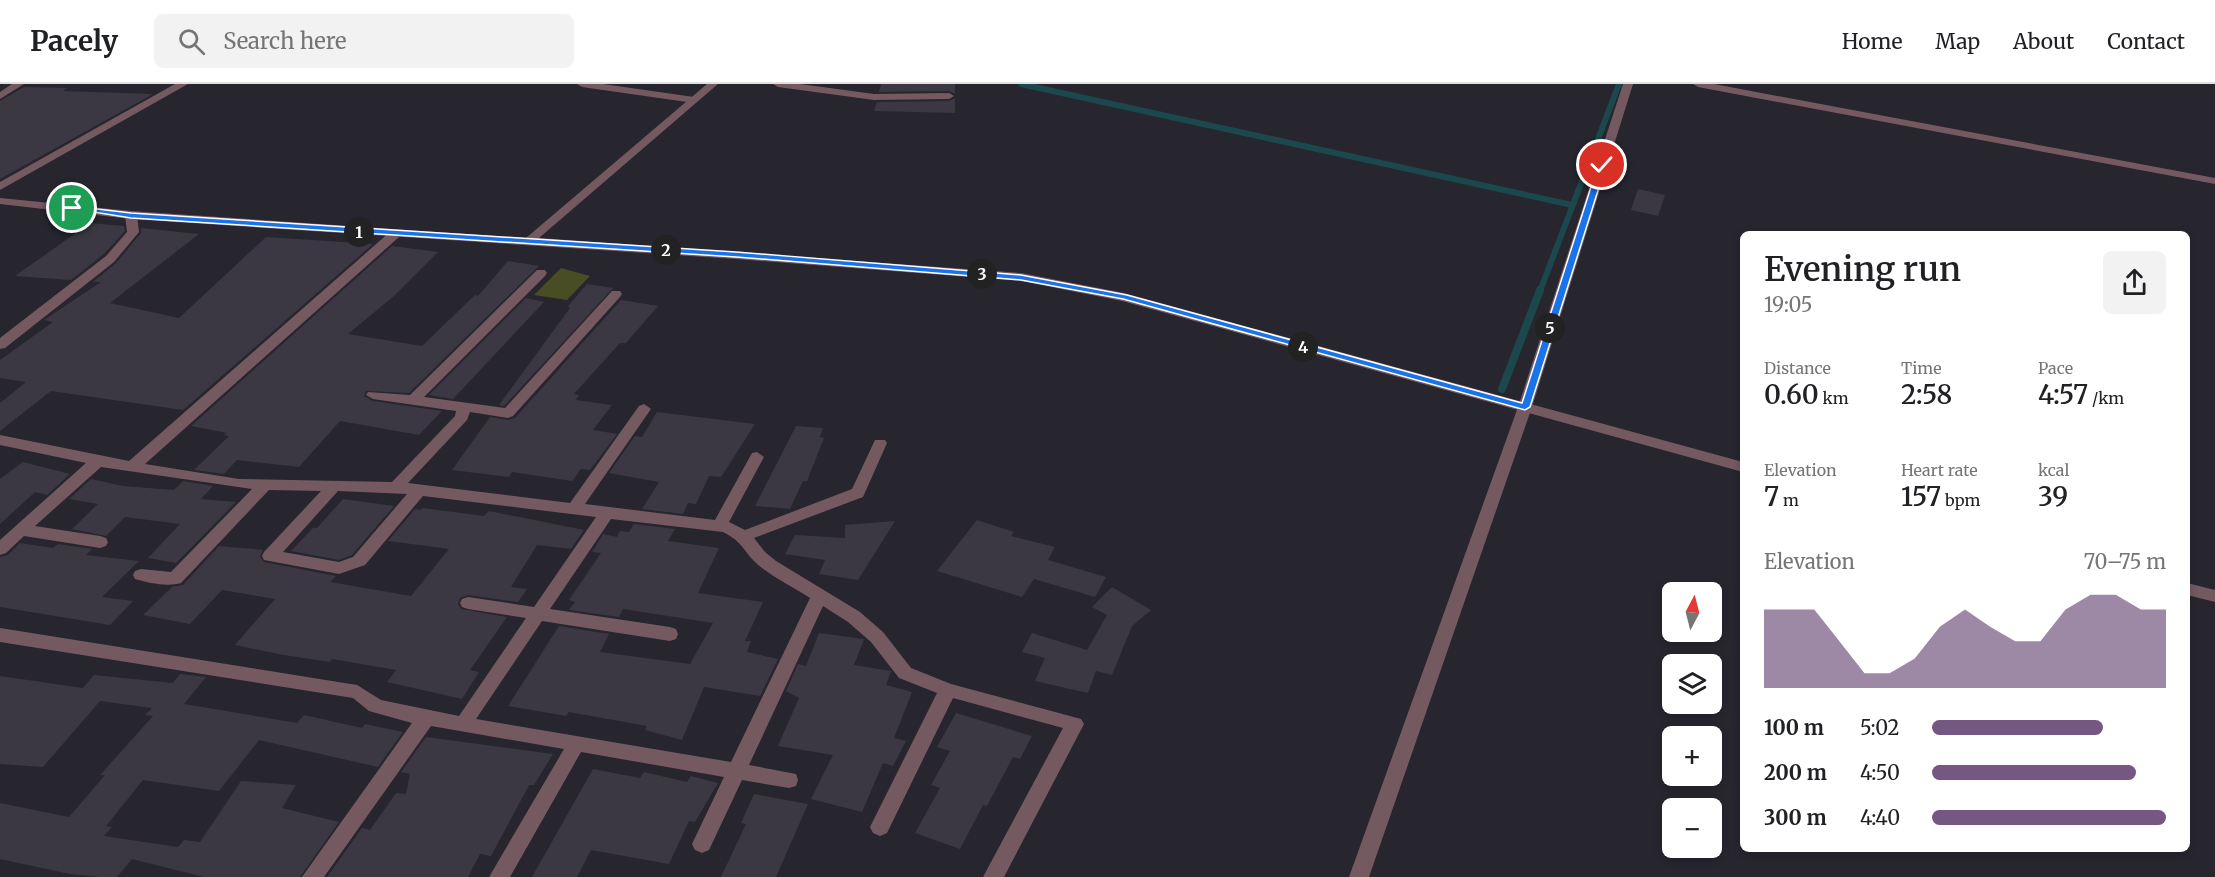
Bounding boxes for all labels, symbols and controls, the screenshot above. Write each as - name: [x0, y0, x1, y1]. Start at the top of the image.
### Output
- search box: [154, 14, 574, 68]
- text: Pacely: [30, 23, 118, 59]
- icon: search: [175, 25, 208, 58]
- text: Search here: [223, 27, 347, 55]
- text: Home: [1842, 28, 1902, 55]
- text: Map: [1935, 28, 1980, 55]
- text: About: [2013, 28, 2074, 55]
- text: Contact: [2107, 28, 2185, 55]
- pin: [1576, 139, 1627, 190]
- icon: check: [1585, 148, 1618, 181]
- pin: [46, 182, 97, 233]
- icon: arrive: [55, 191, 88, 224]
- pin: 1: [344, 217, 374, 247]
- text: 1: [355, 222, 363, 242]
- pin: 2: [651, 235, 681, 265]
- text: 2: [661, 240, 671, 260]
- text: Evening run: [1764, 249, 1961, 290]
- button: share: [2103, 251, 2166, 314]
- pin: 3: [967, 259, 997, 289]
- text: 3: [977, 264, 987, 284]
- text: 19:05: [1764, 292, 1813, 317]
- pin: 5: [1535, 313, 1565, 343]
- text: 5: [1545, 318, 1555, 338]
- pin: 4: [1288, 332, 1318, 362]
- text: 4: [1298, 337, 1308, 357]
- text: Distance: [1764, 358, 1831, 378]
- text: Time: [1901, 358, 1942, 378]
- text: Pace: [2038, 358, 2073, 378]
- text: 0.60: [1764, 378, 1819, 411]
- text: 2:58: [1901, 378, 1952, 411]
- text: 4:57: [2038, 378, 2088, 411]
- text: km: [1819, 388, 1849, 408]
- text: /km: [2088, 388, 2124, 408]
- text: Elevation: [1764, 460, 1837, 480]
- text: Heart rate: [1901, 460, 1978, 480]
- text: kcal: [2038, 460, 2069, 480]
- text: 7: [1764, 480, 1779, 513]
- text: 157: [1901, 480, 1941, 513]
- text: 39: [2038, 480, 2068, 513]
- text: m: [1779, 490, 1799, 510]
- text: bpm: [1941, 490, 1980, 510]
- text: Elevation: [1764, 549, 1855, 574]
- text: 70–75 m: [2084, 549, 2166, 574]
- north arrow: [1662, 582, 1722, 642]
- map controls: [1662, 582, 1722, 858]
- button: layers: [1662, 654, 1722, 714]
- text: 100 m: [1764, 715, 1824, 740]
- text: 5:02: [1860, 715, 1900, 740]
- button: +: [1662, 726, 1722, 786]
- text: 200 m: [1764, 760, 1827, 785]
- text: 4:50: [1860, 760, 1900, 785]
- button: −: [1662, 798, 1722, 858]
- text: 300 m: [1764, 805, 1827, 830]
- text: 4:40: [1860, 805, 1900, 830]

